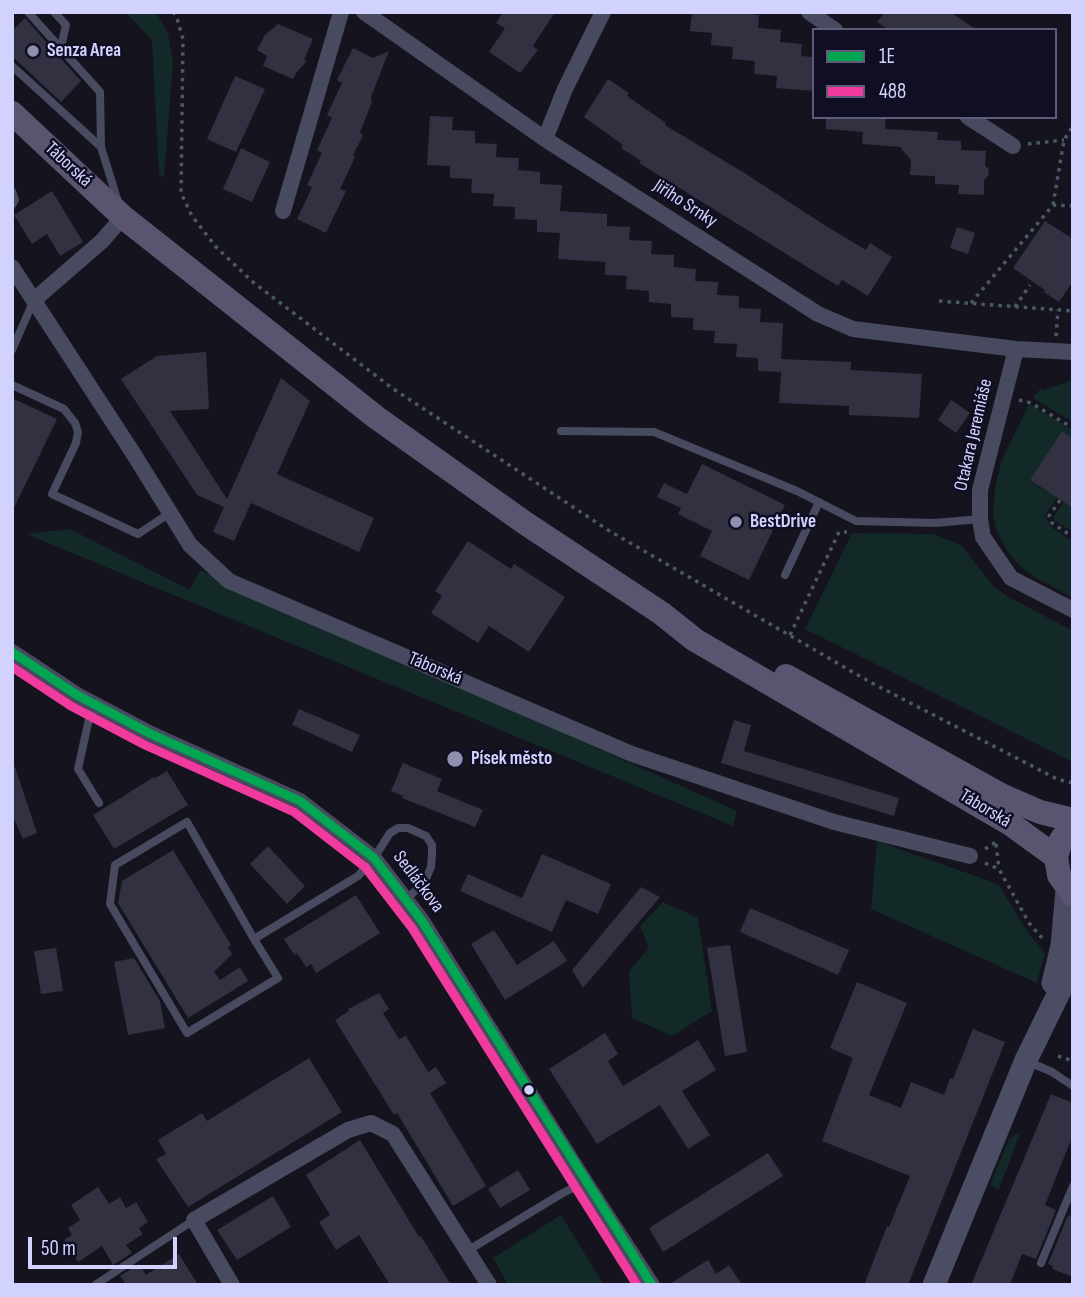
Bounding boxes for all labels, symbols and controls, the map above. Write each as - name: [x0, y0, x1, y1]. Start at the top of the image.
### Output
- legend: [812, 28, 1057, 119]
- place label: Senza Area: [47, 40, 121, 62]
- marker: Senza Area: [25, 43, 41, 59]
- text: 1E: [879, 44, 895, 69]
- text: 488: [879, 79, 906, 104]
- street label: Táborská: [40, 138, 96, 192]
- street label: Jiřího Srnky: [649, 175, 721, 233]
- street label: Otakara Jeremiáše: [950, 377, 998, 493]
- place label: BestDrive: [750, 511, 816, 533]
- marker: BestDrive: [728, 514, 744, 530]
- street label: Táborská: [405, 648, 465, 690]
- place label: Písek město: [471, 748, 552, 770]
- marker: Písek město: [445, 749, 465, 769]
- street label: Táborská: [955, 785, 1015, 833]
- street label: Sedláčkova: [387, 847, 449, 917]
- unlabelled marker: [522, 1083, 536, 1097]
- scale bar: [32, 1224, 180, 1268]
- text: 50 m: [41, 1236, 76, 1261]

